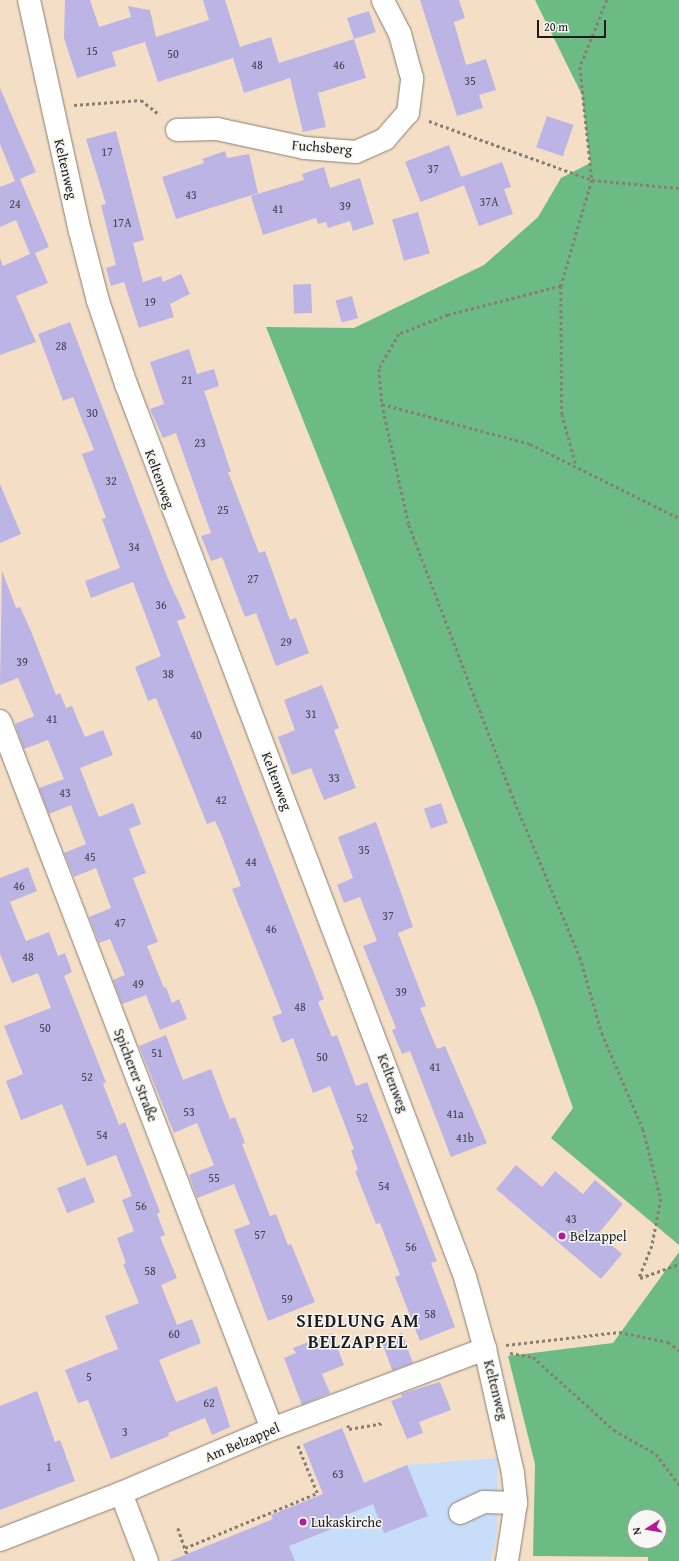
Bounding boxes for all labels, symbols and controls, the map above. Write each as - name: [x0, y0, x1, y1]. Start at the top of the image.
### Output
- scale bar: [539, 12, 608, 38]
- text: 20 m: [544, 18, 568, 35]
- house number: 15: [86, 44, 98, 58]
- house number: 50: [167, 47, 179, 61]
- house number: 48: [251, 58, 263, 72]
- house number: 46: [333, 58, 345, 72]
- house number: 35: [464, 74, 476, 88]
- street label: Fuchsberg: [291, 136, 353, 158]
- street label: Keltenweg: [51, 137, 81, 201]
- house number: 17: [101, 145, 113, 159]
- house number: 37: [427, 162, 439, 176]
- house number: 43: [185, 188, 197, 202]
- house number: 37A: [480, 195, 498, 209]
- house number: 24: [9, 197, 21, 211]
- house number: 39: [339, 199, 351, 213]
- house number: 41: [272, 202, 284, 216]
- house number: 17A: [113, 216, 131, 230]
- house number: 19: [144, 295, 156, 309]
- house number: 28: [55, 339, 67, 353]
- house number: 21: [181, 373, 193, 387]
- house number: 30: [86, 406, 98, 420]
- house number: 23: [194, 436, 206, 450]
- street label: Keltenweg: [142, 447, 178, 511]
- house number: 32: [105, 474, 117, 488]
- house number: 25: [217, 503, 229, 517]
- house number: 34: [128, 540, 140, 554]
- house number: 27: [247, 572, 259, 586]
- house number: 36: [155, 598, 167, 612]
- house number: 29: [280, 635, 292, 649]
- house number: 39: [16, 655, 28, 669]
- house number: 38: [162, 667, 174, 681]
- house number: 31: [305, 707, 317, 721]
- house number: 41: [46, 712, 58, 726]
- house number: 40: [190, 728, 202, 742]
- street label: Keltenweg: [258, 749, 296, 813]
- house number: 33: [328, 771, 340, 785]
- house number: 43: [59, 786, 71, 800]
- house number: 42: [215, 793, 227, 807]
- house number: 35: [358, 843, 370, 857]
- house number: 45: [84, 850, 96, 864]
- house number: 44: [245, 855, 257, 869]
- house number: 46: [13, 879, 25, 893]
- house number: 37: [382, 909, 394, 923]
- house number: 47: [114, 916, 126, 930]
- house number: 46: [265, 922, 277, 936]
- house number: 48: [22, 950, 34, 964]
- house number: 49: [132, 977, 144, 991]
- house number: 39: [395, 985, 407, 999]
- house number: 48: [294, 1000, 306, 1014]
- house number: 50: [39, 1021, 51, 1035]
- street label: Spicherer Straße: [111, 1026, 161, 1124]
- house number: 51: [151, 1046, 163, 1060]
- house number: 50: [316, 1050, 328, 1064]
- street label: Keltenweg: [374, 1051, 412, 1115]
- house number: 41: [429, 1060, 441, 1074]
- house number: 52: [81, 1070, 93, 1084]
- house number: 53: [183, 1105, 195, 1119]
- house number: 41a: [446, 1107, 464, 1121]
- house number: 52: [356, 1111, 368, 1125]
- house number: 54: [96, 1128, 108, 1142]
- house number: 41b: [456, 1131, 474, 1145]
- house number: 55: [208, 1171, 220, 1185]
- house number: 54: [378, 1179, 390, 1193]
- house number: 56: [135, 1199, 147, 1213]
- house number: 43: [565, 1212, 577, 1226]
- house number: 57: [254, 1228, 266, 1242]
- place label: Belzappel: [570, 1228, 627, 1244]
- marker: Belzappel: [557, 1231, 567, 1241]
- house number: 56: [405, 1240, 417, 1254]
- house number: 58: [144, 1264, 156, 1278]
- house number: 59: [281, 1292, 293, 1306]
- house number: 58: [424, 1307, 436, 1321]
- district label: SIEDLUNG AM BELZAPPEL: [296, 1311, 420, 1354]
- house number: 60: [168, 1327, 180, 1341]
- street label: Keltenweg: [480, 1358, 512, 1422]
- house number: 5: [86, 1370, 92, 1384]
- house number: 62: [203, 1396, 215, 1410]
- street label: Am Belzappel: [202, 1419, 282, 1465]
- house number: 3: [122, 1425, 128, 1439]
- house number: 1: [46, 1460, 52, 1474]
- house number: 63: [332, 1467, 344, 1481]
- north arrow: [627, 1509, 667, 1549]
- place label: Lukaskirche: [311, 1514, 382, 1530]
- marker: Lukaskirche: [298, 1517, 308, 1527]
- text: N: [628, 1526, 645, 1537]

